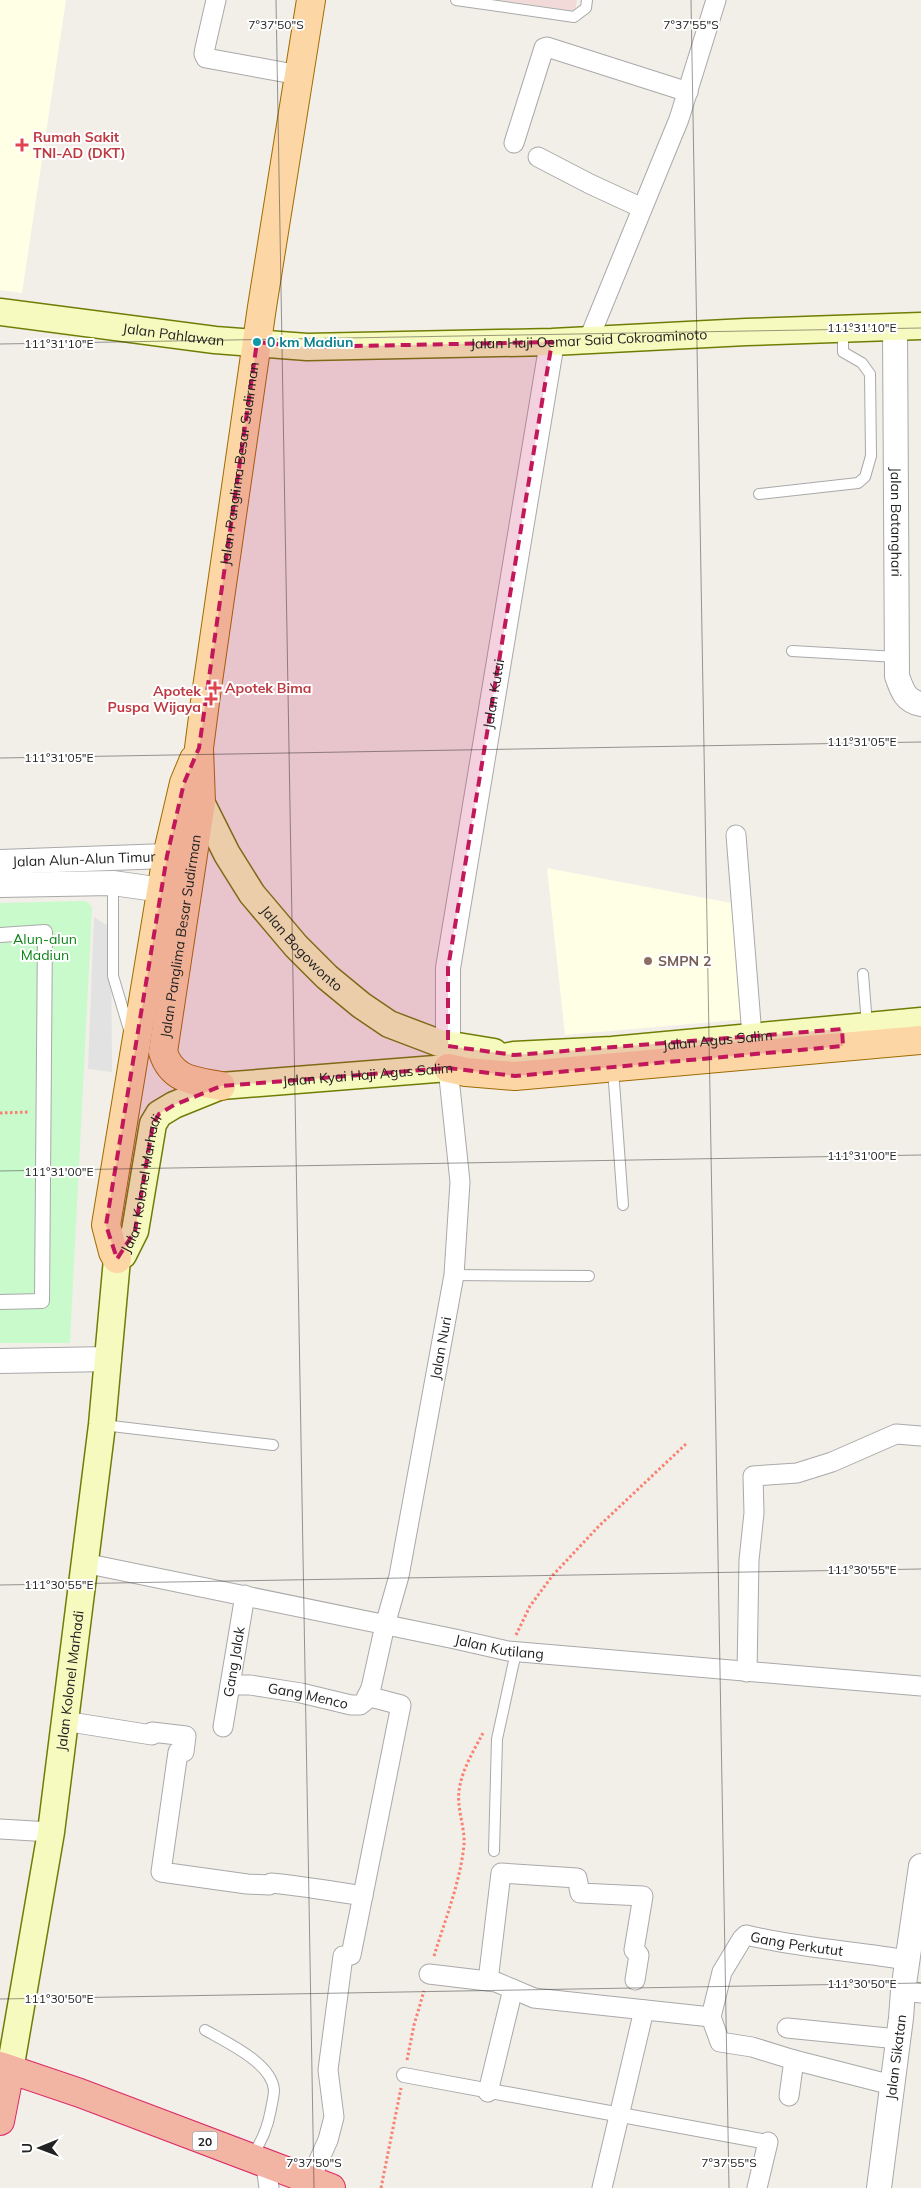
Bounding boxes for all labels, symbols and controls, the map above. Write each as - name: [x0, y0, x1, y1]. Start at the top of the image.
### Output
- text: 7°37'50"S: [248, 17, 304, 32]
- text: 7°37'55"S: [663, 17, 719, 32]
- place label: Rumah Sakit TNI-AD (DKT): [33, 128, 126, 162]
- marker: Rumah Sakit TNI-AD (DKT): [15, 138, 29, 152]
- street label: Jalan Pahlawan: [122, 319, 225, 350]
- text: 111°31'10"E: [827, 320, 897, 335]
- street label: Jalan Haji Oemar Said Cokroaminoto: [470, 325, 708, 353]
- place label: 0 km Madiun: [267, 333, 353, 351]
- text: 111°31'10"E: [24, 336, 94, 351]
- marker: 0 km Madiun: [251, 336, 263, 348]
- street label: Jalan Panglima Besar Sudirman: [216, 361, 263, 567]
- street label: Jalan Batanghari: [887, 467, 905, 577]
- street label: Jalan Kutai: [479, 658, 508, 730]
- place label: Apotek Bima: [225, 679, 311, 697]
- place label: Apotek Puspa Wijaya: [107, 682, 201, 716]
- marker: Apotek Bima: [209, 682, 221, 694]
- marker: Apotek Puspa Wijaya: [205, 693, 217, 705]
- text: 111°31'05"E: [827, 734, 897, 749]
- text: 111°31'05"E: [24, 750, 94, 765]
- street label: Jalan Panglima Besar Sudirman: [156, 833, 205, 1039]
- street label: Jalan Alun-Alun Timur: [12, 847, 157, 871]
- street label: Jalan Bogowonto: [257, 902, 346, 995]
- park label: Alun-alun Madiun: [13, 930, 77, 964]
- place label: SMPN 2: [658, 952, 711, 970]
- marker: SMPN 2: [642, 955, 654, 967]
- street label: Jalan Agus Salim: [662, 1026, 773, 1054]
- street label: Jalan Kyai Haji Agus Salim: [282, 1059, 454, 1090]
- street label: Jalan Kolonel Marhadi: [117, 1111, 166, 1256]
- text: 111°31'00"E: [827, 1148, 897, 1163]
- text: 111°31'00"E: [24, 1164, 94, 1179]
- street label: Jalan Nuri: [426, 1315, 455, 1381]
- text: 111°30'55"E: [827, 1562, 897, 1577]
- text: 111°30'55"E: [24, 1577, 94, 1592]
- street label: Jalan Kolonel Marhadi: [52, 1609, 88, 1752]
- street label: Gang Jalak: [219, 1625, 249, 1698]
- street label: Jalan Kutilang: [453, 1630, 545, 1663]
- street label: Gang Menco: [267, 1679, 350, 1713]
- street label: Gang Perkutut: [749, 1927, 844, 1960]
- text: 111°30'50"E: [827, 1976, 897, 1991]
- text: 111°30'50"E: [24, 1991, 94, 2006]
- street label: Jalan Sikatan: [882, 2013, 910, 2101]
- north arrow: [15, 2123, 65, 2173]
- road number: 20: [192, 2132, 218, 2150]
- text: U: [18, 2143, 36, 2154]
- text: 7°37'50"S: [286, 2155, 342, 2170]
- text: 7°37'55"S: [701, 2155, 757, 2170]

